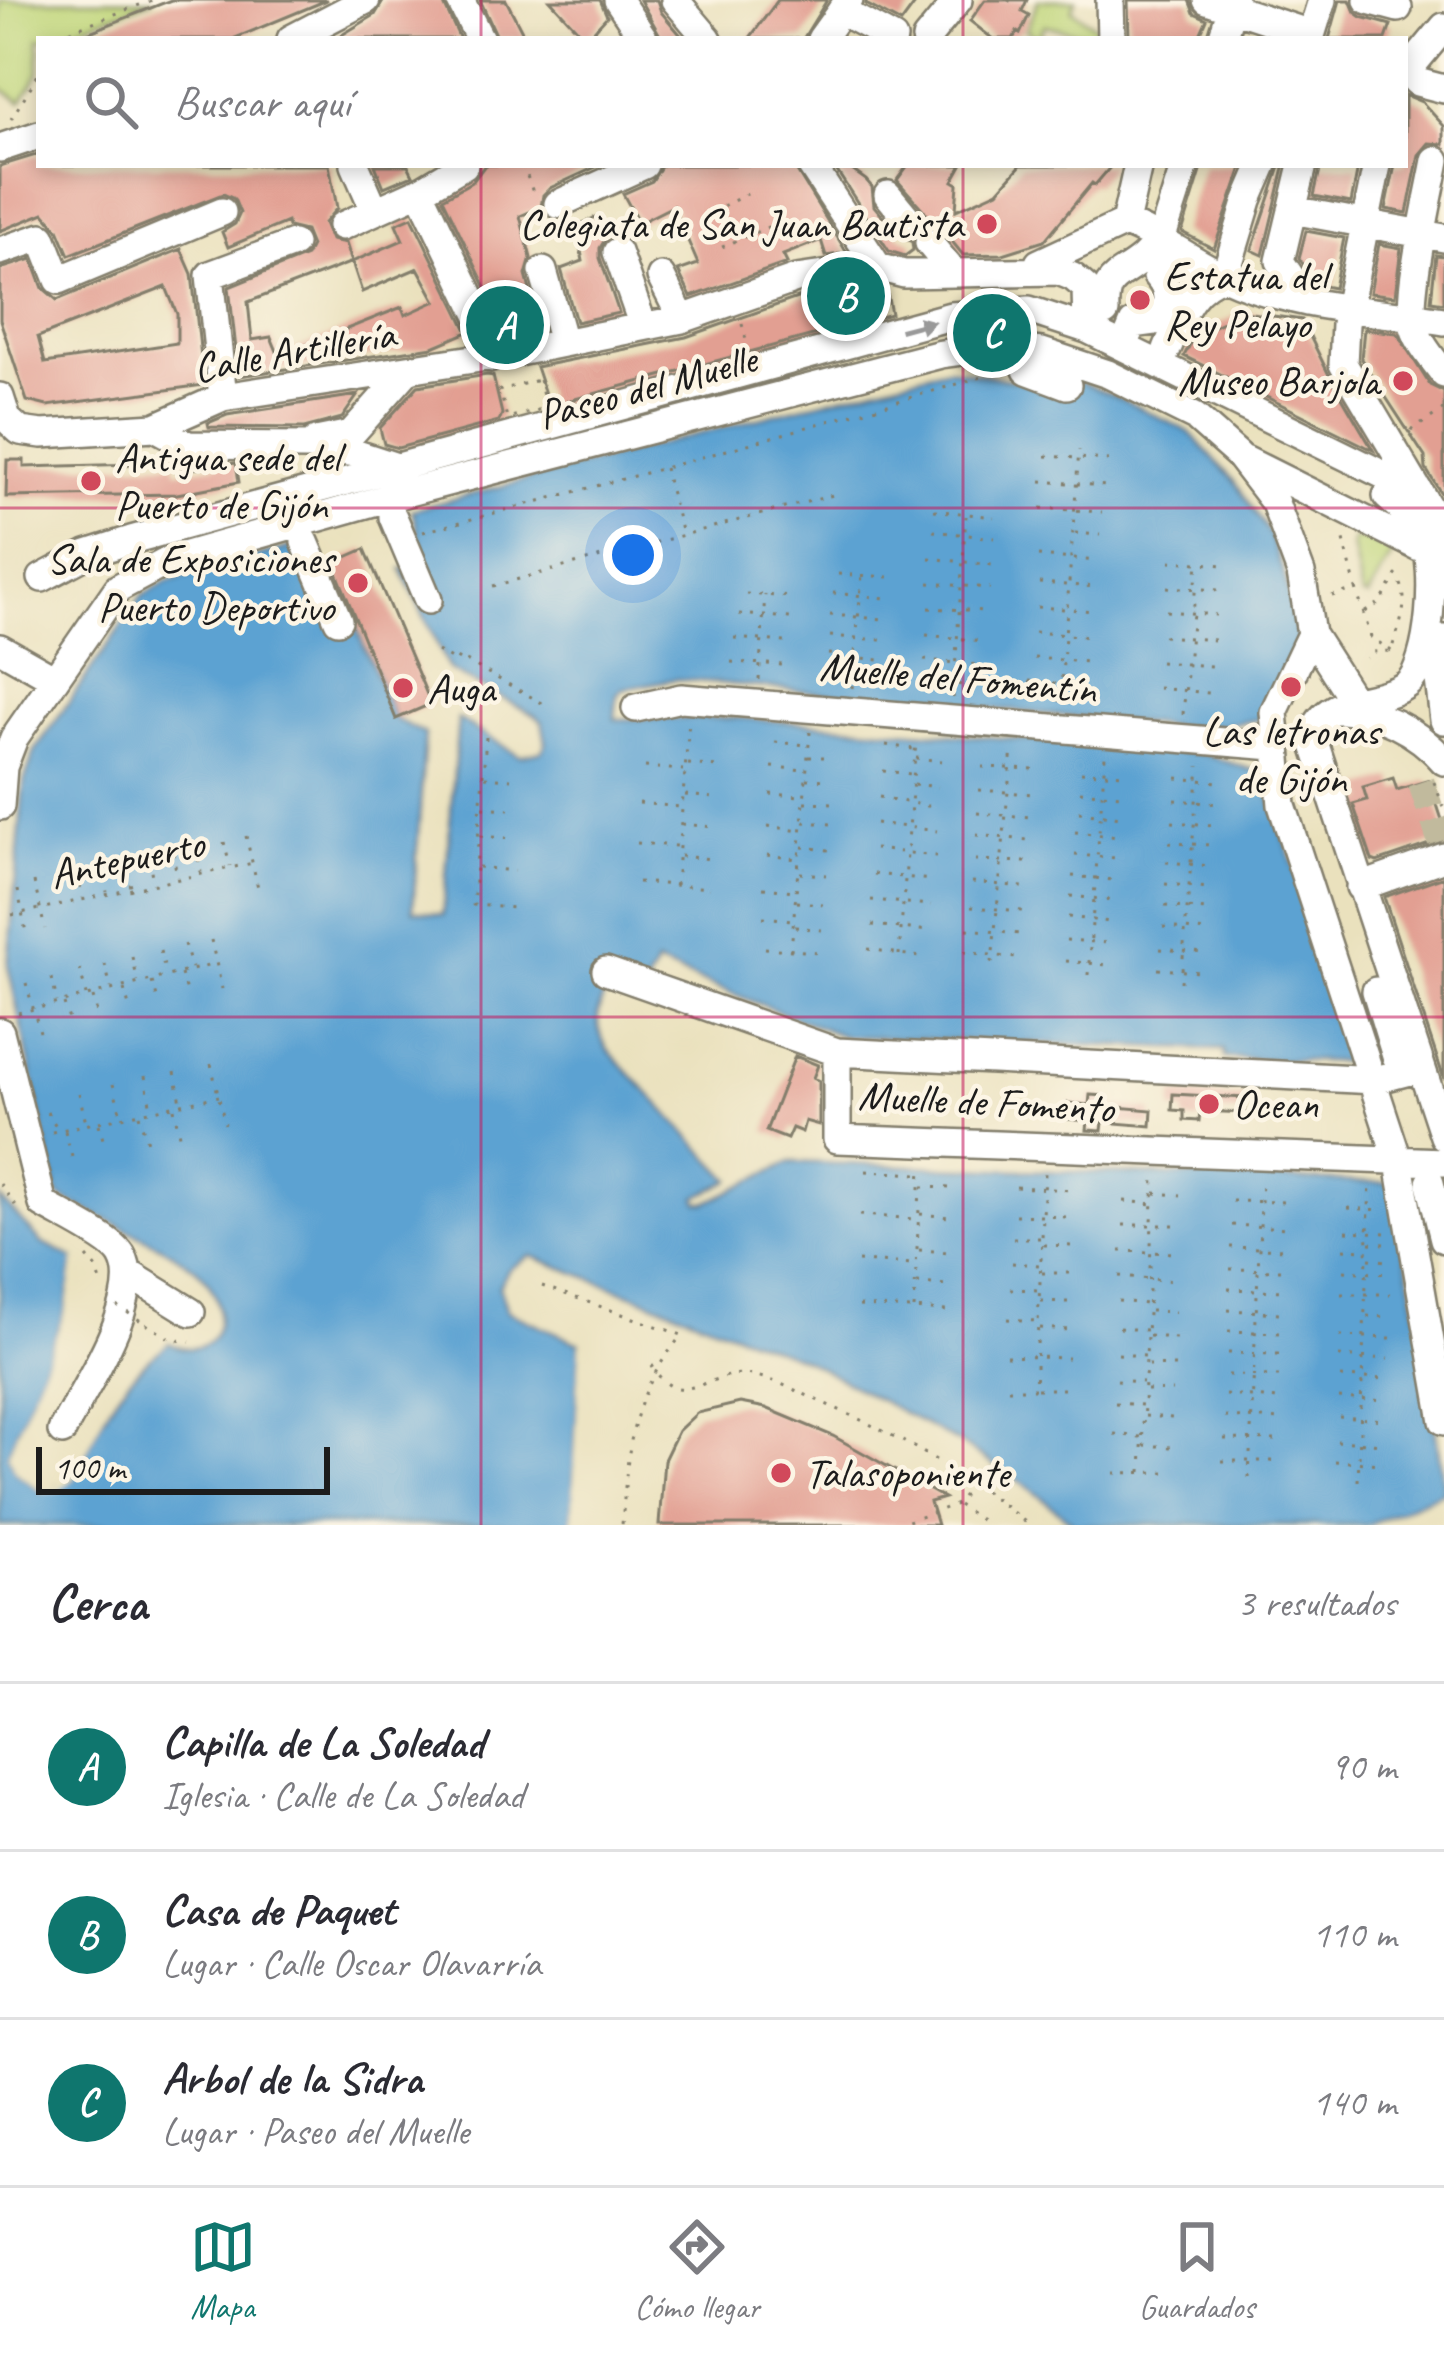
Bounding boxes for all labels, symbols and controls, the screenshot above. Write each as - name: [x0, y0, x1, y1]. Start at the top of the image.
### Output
- search box: [36, 36, 1408, 168]
- icon: search: [78, 69, 144, 135]
- text: Buscar aquí: [174, 74, 350, 131]
- place label: Colegiata de San Juan Bautista: [519, 198, 966, 251]
- marker: Colegiata de San Juan Bautista: [974, 211, 1000, 237]
- place label: Estatua del Rey Pelayo: [1164, 250, 1334, 351]
- pin: B: [807, 251, 885, 341]
- pin: A: [466, 280, 544, 370]
- marker: Estatua del Rey Pelayo: [1127, 287, 1153, 313]
- pin: C: [953, 288, 1031, 378]
- street label: Calle Artillería: [189, 307, 401, 395]
- one-way arrow: [899, 315, 936, 334]
- street label: Paseo del Muelle: [532, 332, 765, 442]
- place label: Museo Barjola: [1178, 355, 1383, 408]
- marker: Museo Barjola: [1390, 368, 1416, 394]
- place label: Antigua sede del Puerto de Gijón: [115, 431, 347, 532]
- marker: Antigua sede del Puerto de Gijón: [78, 468, 104, 494]
- your location: [603, 525, 663, 585]
- place label: Sala de Exposiciones Puerto Deportivo: [47, 533, 338, 634]
- marker: Sala de Exposiciones Puerto Deportivo: [345, 570, 371, 596]
- street label: Muelle del Fomentín: [818, 640, 1099, 717]
- place label: Auga: [427, 662, 498, 715]
- marker: Las letronas de Gijón: [1278, 674, 1304, 700]
- marker: Auga: [390, 675, 416, 701]
- place label: Las letronas de Gijón: [1203, 705, 1383, 806]
- street label: Antepuerto: [45, 816, 211, 901]
- street label: Muelle de Fomento: [857, 1069, 1117, 1135]
- place label: Ocean: [1233, 1078, 1319, 1131]
- marker: Ocean: [1196, 1091, 1222, 1117]
- scale bar: [36, 1441, 330, 1494]
- text: 100 m: [54, 1447, 125, 1489]
- place label: Talasoponiente: [805, 1447, 1013, 1500]
- marker: Talasoponiente: [768, 1460, 794, 1486]
- text: Cerca: [48, 1571, 147, 1635]
- text: 3 resultados: [1237, 1579, 1396, 1628]
- text: Capilla de La Soledad: [162, 1714, 484, 1771]
- text: A: [77, 1742, 97, 1791]
- text: 90 m: [1330, 1742, 1396, 1791]
- text: Iglesia · Calle de La Soledad: [162, 1771, 524, 1820]
- text: Casa de Paquet: [162, 1882, 396, 1939]
- text: B: [77, 1910, 97, 1959]
- text: 110 m: [1312, 1910, 1396, 1959]
- text: Lugar · Calle Oscar Olavarría: [162, 1939, 541, 1988]
- text: Arbol de la Sidra: [162, 2050, 422, 2107]
- text: C: [78, 2078, 96, 2127]
- text: 140 m: [1312, 2078, 1396, 2127]
- text: Lugar · Paseo del Muelle: [162, 2107, 469, 2156]
- tab: Mapa: [190, 2214, 256, 2328]
- tab: Cómo llegar: [635, 2214, 760, 2328]
- tab: Guardados: [1139, 2214, 1254, 2328]

